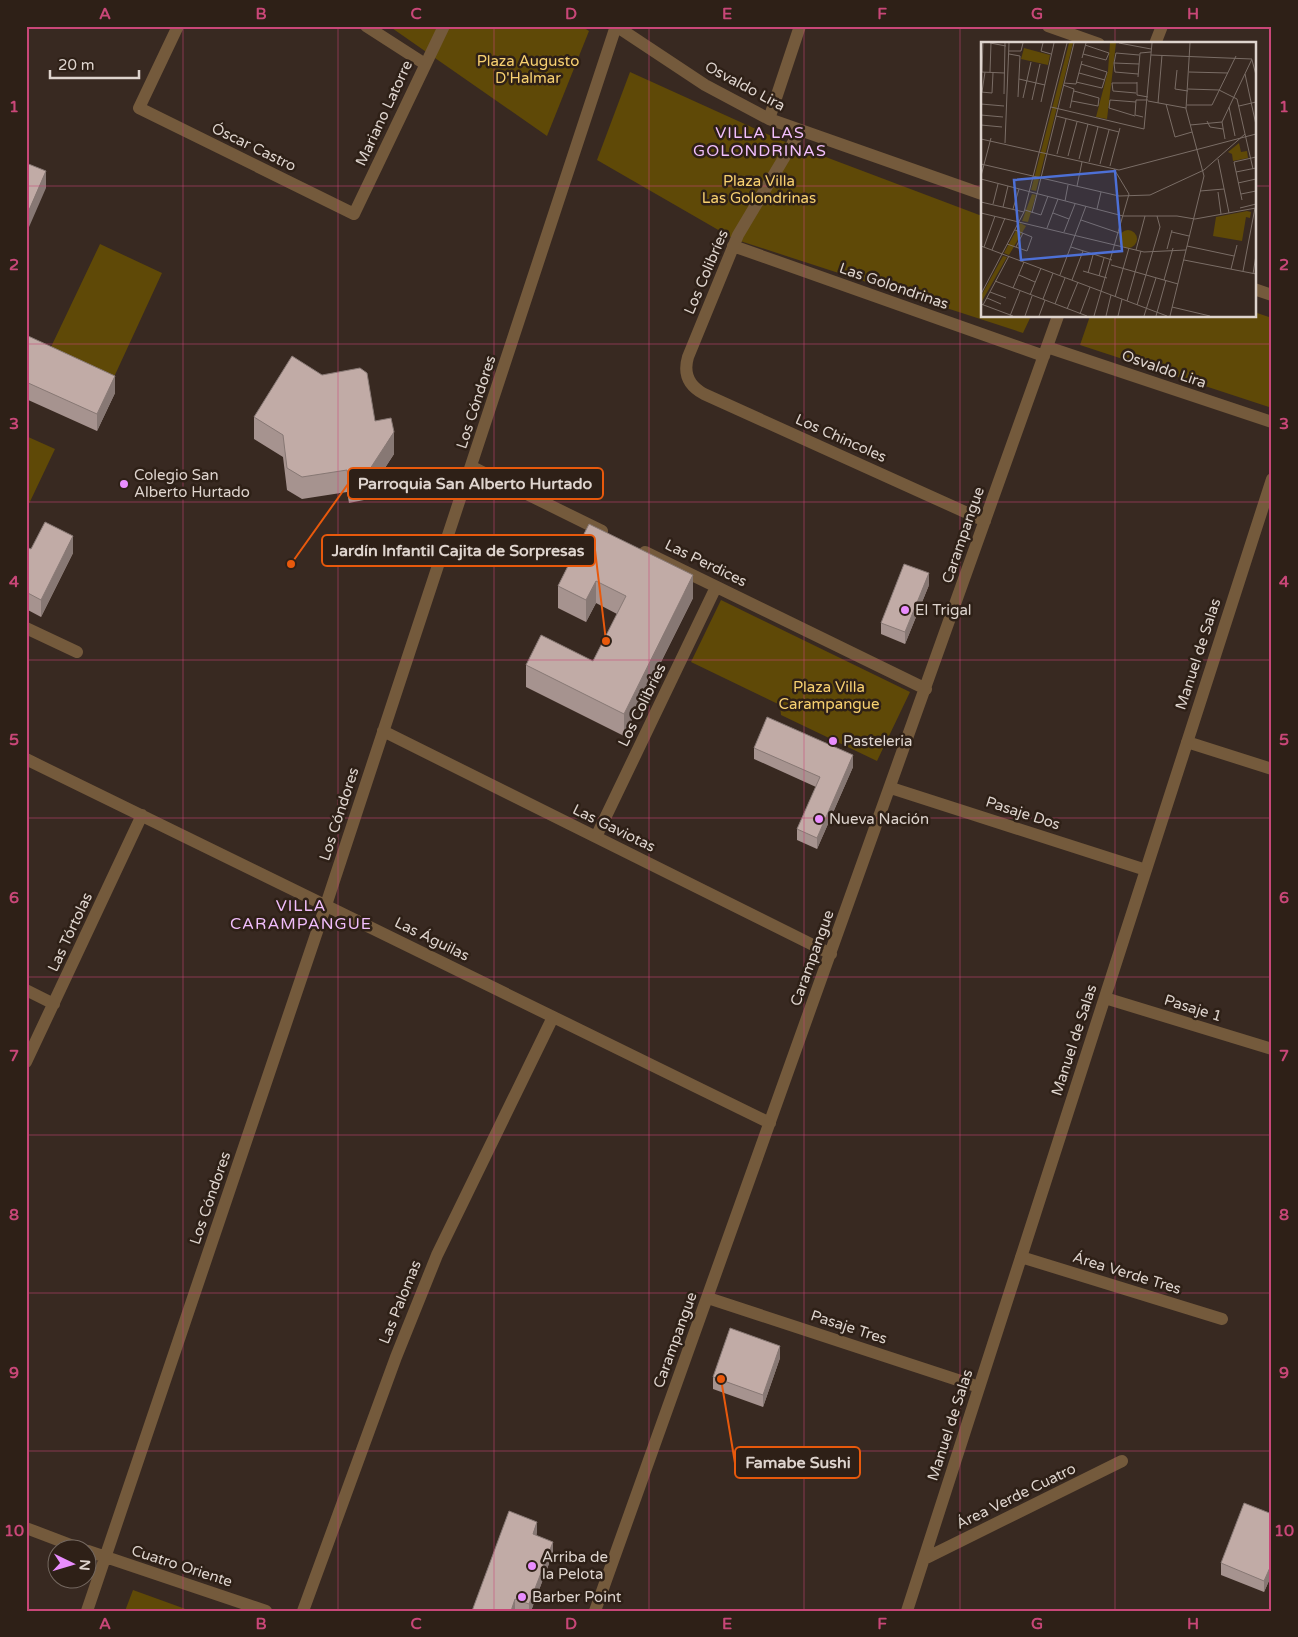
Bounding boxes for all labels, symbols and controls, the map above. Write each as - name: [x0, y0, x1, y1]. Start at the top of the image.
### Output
- text: A: [99, 4, 111, 24]
- text: B: [255, 4, 267, 24]
- text: C: [410, 4, 422, 24]
- text: D: [565, 4, 577, 24]
- text: E: [722, 4, 732, 24]
- text: F: [877, 4, 887, 24]
- text: G: [1031, 4, 1043, 24]
- text: H: [1187, 4, 1199, 24]
- inset map: [981, 42, 1256, 318]
- scale bar: [50, 48, 139, 80]
- park label: Plaza Augusto D'Halmar: [477, 52, 579, 87]
- text: 20 m: [58, 56, 95, 74]
- street label: Mariano Latorre: [352, 57, 416, 169]
- street label: Osvaldo Lira: [702, 57, 788, 115]
- text: 1: [9, 97, 19, 117]
- text: 1: [1279, 97, 1289, 117]
- street label: Óscar Castro: [209, 119, 299, 175]
- district label: VILLA LAS GOLONDRINAS: [693, 123, 827, 161]
- park label: Plaza Villa Las Golondrinas: [702, 172, 816, 207]
- street label: Los Colibríes: [680, 227, 732, 317]
- text: 2: [9, 255, 19, 275]
- text: 2: [1279, 255, 1289, 275]
- street label: Las Golondrinas: [837, 259, 951, 313]
- street label: Osvaldo Lira: [1119, 346, 1209, 392]
- street label: Los Cóndores: [452, 353, 500, 451]
- street label: Los Chincoles: [793, 410, 889, 466]
- text: 3: [9, 414, 19, 434]
- text: 3: [1279, 414, 1289, 434]
- place label: Colegio San Alberto Hurtado: [134, 466, 250, 501]
- callout: Parroquia San Alberto Hurtado: [348, 468, 603, 499]
- text: Parroquia San Alberto Hurtado: [358, 474, 593, 494]
- marker: Colegio San Alberto Hurtado: [118, 478, 130, 490]
- street label: Carampangue: [938, 484, 988, 586]
- callout: Jardín Infantil Cajita de Sorpresas: [322, 535, 595, 566]
- street label: Las Perdices: [662, 535, 750, 591]
- text: Jardín Infantil Cajita de Sorpresas: [331, 541, 585, 561]
- text: 4: [9, 572, 19, 592]
- text: 4: [1279, 572, 1289, 592]
- street label: Manuel de Salas: [1171, 596, 1225, 712]
- place label: El Trigal: [915, 601, 972, 619]
- marker: El Trigal: [899, 604, 911, 616]
- street label: Los Colibríes: [614, 660, 670, 750]
- park label: Plaza Villa Carampangue: [779, 678, 879, 713]
- text: 5: [9, 730, 19, 750]
- text: 5: [1279, 730, 1289, 750]
- place label: Pasteleria: [843, 732, 913, 750]
- marker: Pasteleria: [827, 735, 839, 747]
- street label: Los Cóndores: [315, 765, 363, 863]
- street label: Pasaje Dos: [983, 793, 1063, 833]
- street label: Las Gaviotas: [570, 800, 658, 856]
- place label: Nueva Nación: [829, 810, 929, 828]
- marker: Nueva Nación: [813, 813, 825, 825]
- text: 6: [9, 888, 19, 908]
- text: 6: [1279, 888, 1289, 908]
- street label: Las Tórtolas: [44, 890, 96, 974]
- district label: VILLA CARAMPANGUE: [230, 896, 372, 934]
- street label: Carampangue: [786, 908, 838, 1008]
- street label: Las Águilas: [392, 913, 472, 965]
- street label: Manuel de Salas: [1047, 982, 1101, 1098]
- street label: Pasaje 1: [1162, 991, 1224, 1025]
- text: 7: [9, 1046, 19, 1066]
- text: 7: [1279, 1046, 1289, 1066]
- street label: Los Cóndores: [186, 1149, 234, 1247]
- text: 8: [9, 1205, 19, 1225]
- text: 8: [1279, 1205, 1289, 1225]
- street label: Área Verde Tres: [1071, 1248, 1183, 1298]
- street label: Las Palomas: [375, 1258, 425, 1346]
- street label: Carampangue: [649, 1290, 701, 1390]
- street label: Pasaje Tres: [808, 1306, 890, 1348]
- text: 9: [9, 1363, 19, 1383]
- text: 9: [1279, 1363, 1289, 1383]
- street label: Manuel de Salas: [923, 1367, 977, 1483]
- callout: Famabe Sushi: [735, 1447, 860, 1478]
- text: Famabe Sushi: [745, 1453, 851, 1473]
- street label: Área Verde Cuatro: [953, 1459, 1079, 1533]
- text: 10: [4, 1521, 24, 1541]
- text: 10: [1274, 1521, 1294, 1541]
- north arrow: [48, 1540, 98, 1590]
- street label: Cuatro Oriente: [129, 1541, 235, 1591]
- place label: Arriba de la Pelota: [542, 1548, 608, 1583]
- text: N: [75, 1559, 93, 1571]
- marker: Arriba de la Pelota: [526, 1560, 538, 1572]
- place label: Barber Point: [532, 1588, 622, 1606]
- marker: Barber Point: [516, 1591, 528, 1603]
- text: A: [99, 1614, 111, 1634]
- text: B: [255, 1614, 267, 1634]
- text: C: [410, 1614, 422, 1634]
- text: D: [565, 1614, 577, 1634]
- text: E: [722, 1614, 732, 1634]
- text: F: [877, 1614, 887, 1634]
- text: G: [1031, 1614, 1043, 1634]
- text: H: [1187, 1614, 1199, 1634]

